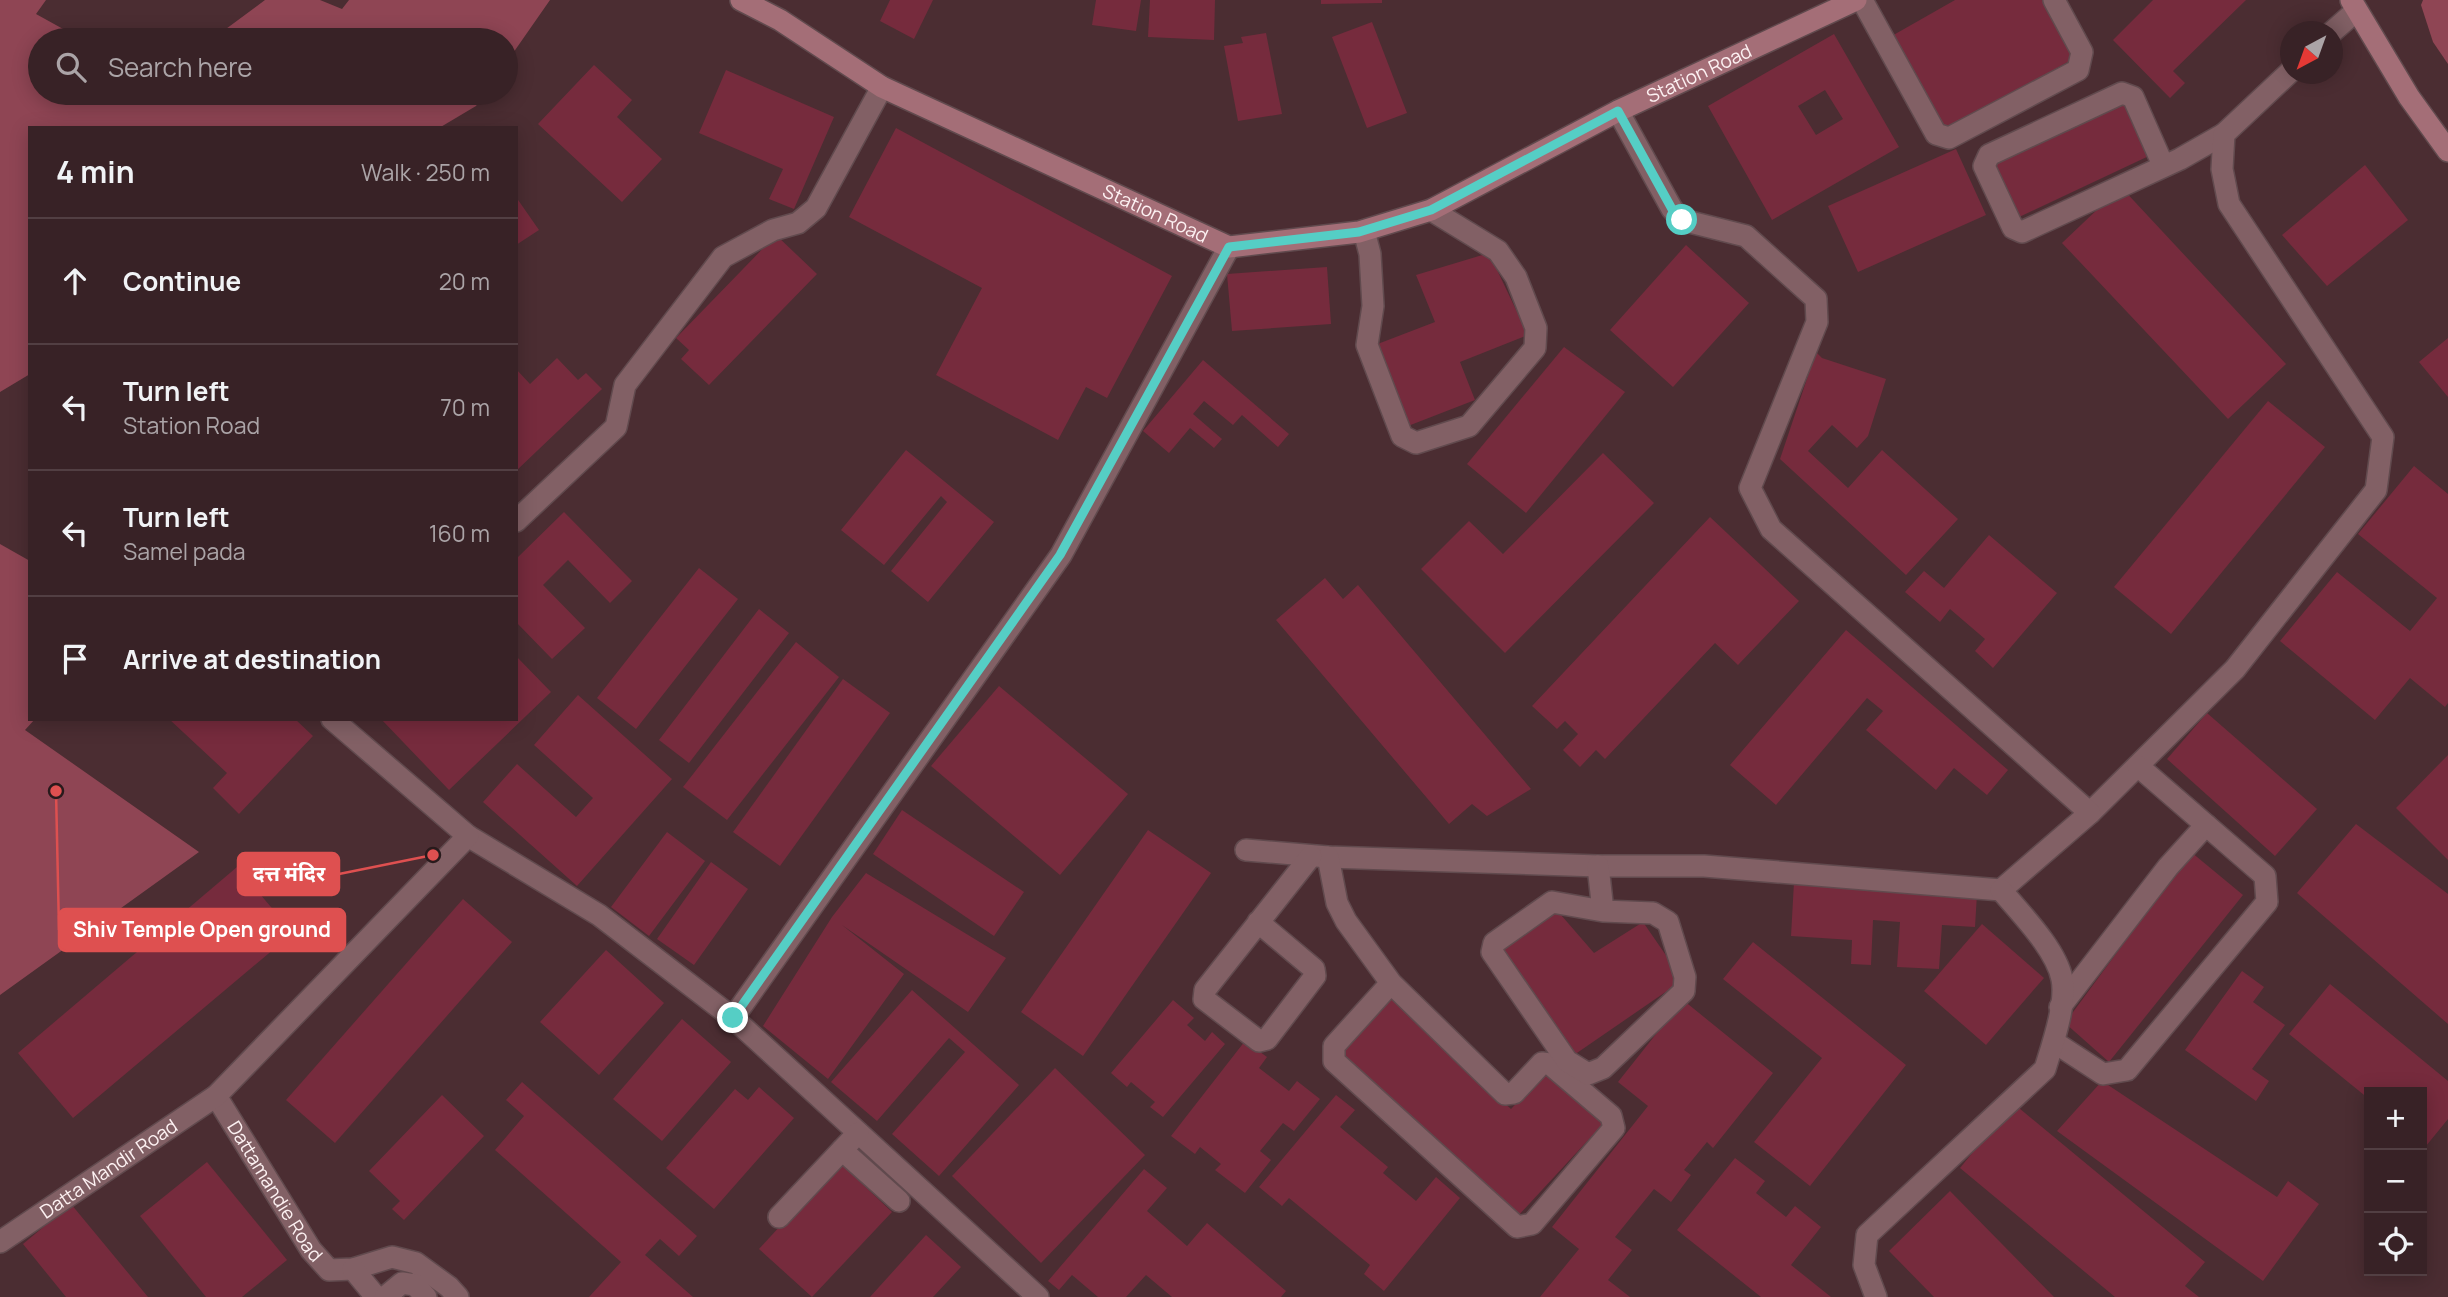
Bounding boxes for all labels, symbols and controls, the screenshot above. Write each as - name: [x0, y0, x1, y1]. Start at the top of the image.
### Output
- north arrow: [2280, 21, 2343, 84]
- search box: [28, 28, 518, 105]
- street label: Station Road: [1642, 38, 1756, 109]
- icon: search: [52, 48, 90, 86]
- text: Search here: [108, 49, 253, 85]
- text: 4 min: [56, 151, 134, 192]
- text: Walk · 250 m: [361, 156, 490, 188]
- street label: Station Road: [1099, 178, 1212, 249]
- route start: [1666, 204, 1697, 235]
- icon: ahead: [56, 262, 94, 300]
- text: Continue: [123, 263, 241, 299]
- text: 20 m: [439, 265, 490, 297]
- text: Turn left: [123, 373, 230, 409]
- icon: left: [56, 388, 94, 426]
- text: 70 m: [440, 391, 490, 423]
- text: Station Road: [123, 409, 260, 441]
- text: Turn left: [123, 499, 230, 535]
- icon: left: [56, 514, 94, 552]
- text: 160 m: [429, 517, 490, 549]
- text: Samel pada: [123, 535, 246, 567]
- icon: arrive: [56, 640, 94, 678]
- text: Arrive at destination: [123, 641, 381, 677]
- callout: दत्त मंदिर: [238, 853, 339, 895]
- text: दत्त मंदिर: [253, 859, 326, 887]
- callout: Shiv Temple Open ground: [59, 909, 345, 951]
- text: Shiv Temple Open ground: [73, 915, 331, 943]
- route end: [717, 1002, 748, 1033]
- map controls: [2364, 1087, 2427, 1276]
- button: +: [2364, 1087, 2427, 1150]
- street label: Datta Mandir Road: [35, 1113, 183, 1224]
- street label: Dattamandie Road: [221, 1116, 329, 1268]
- button: −: [2364, 1150, 2427, 1213]
- button: locate: [2364, 1213, 2427, 1276]

